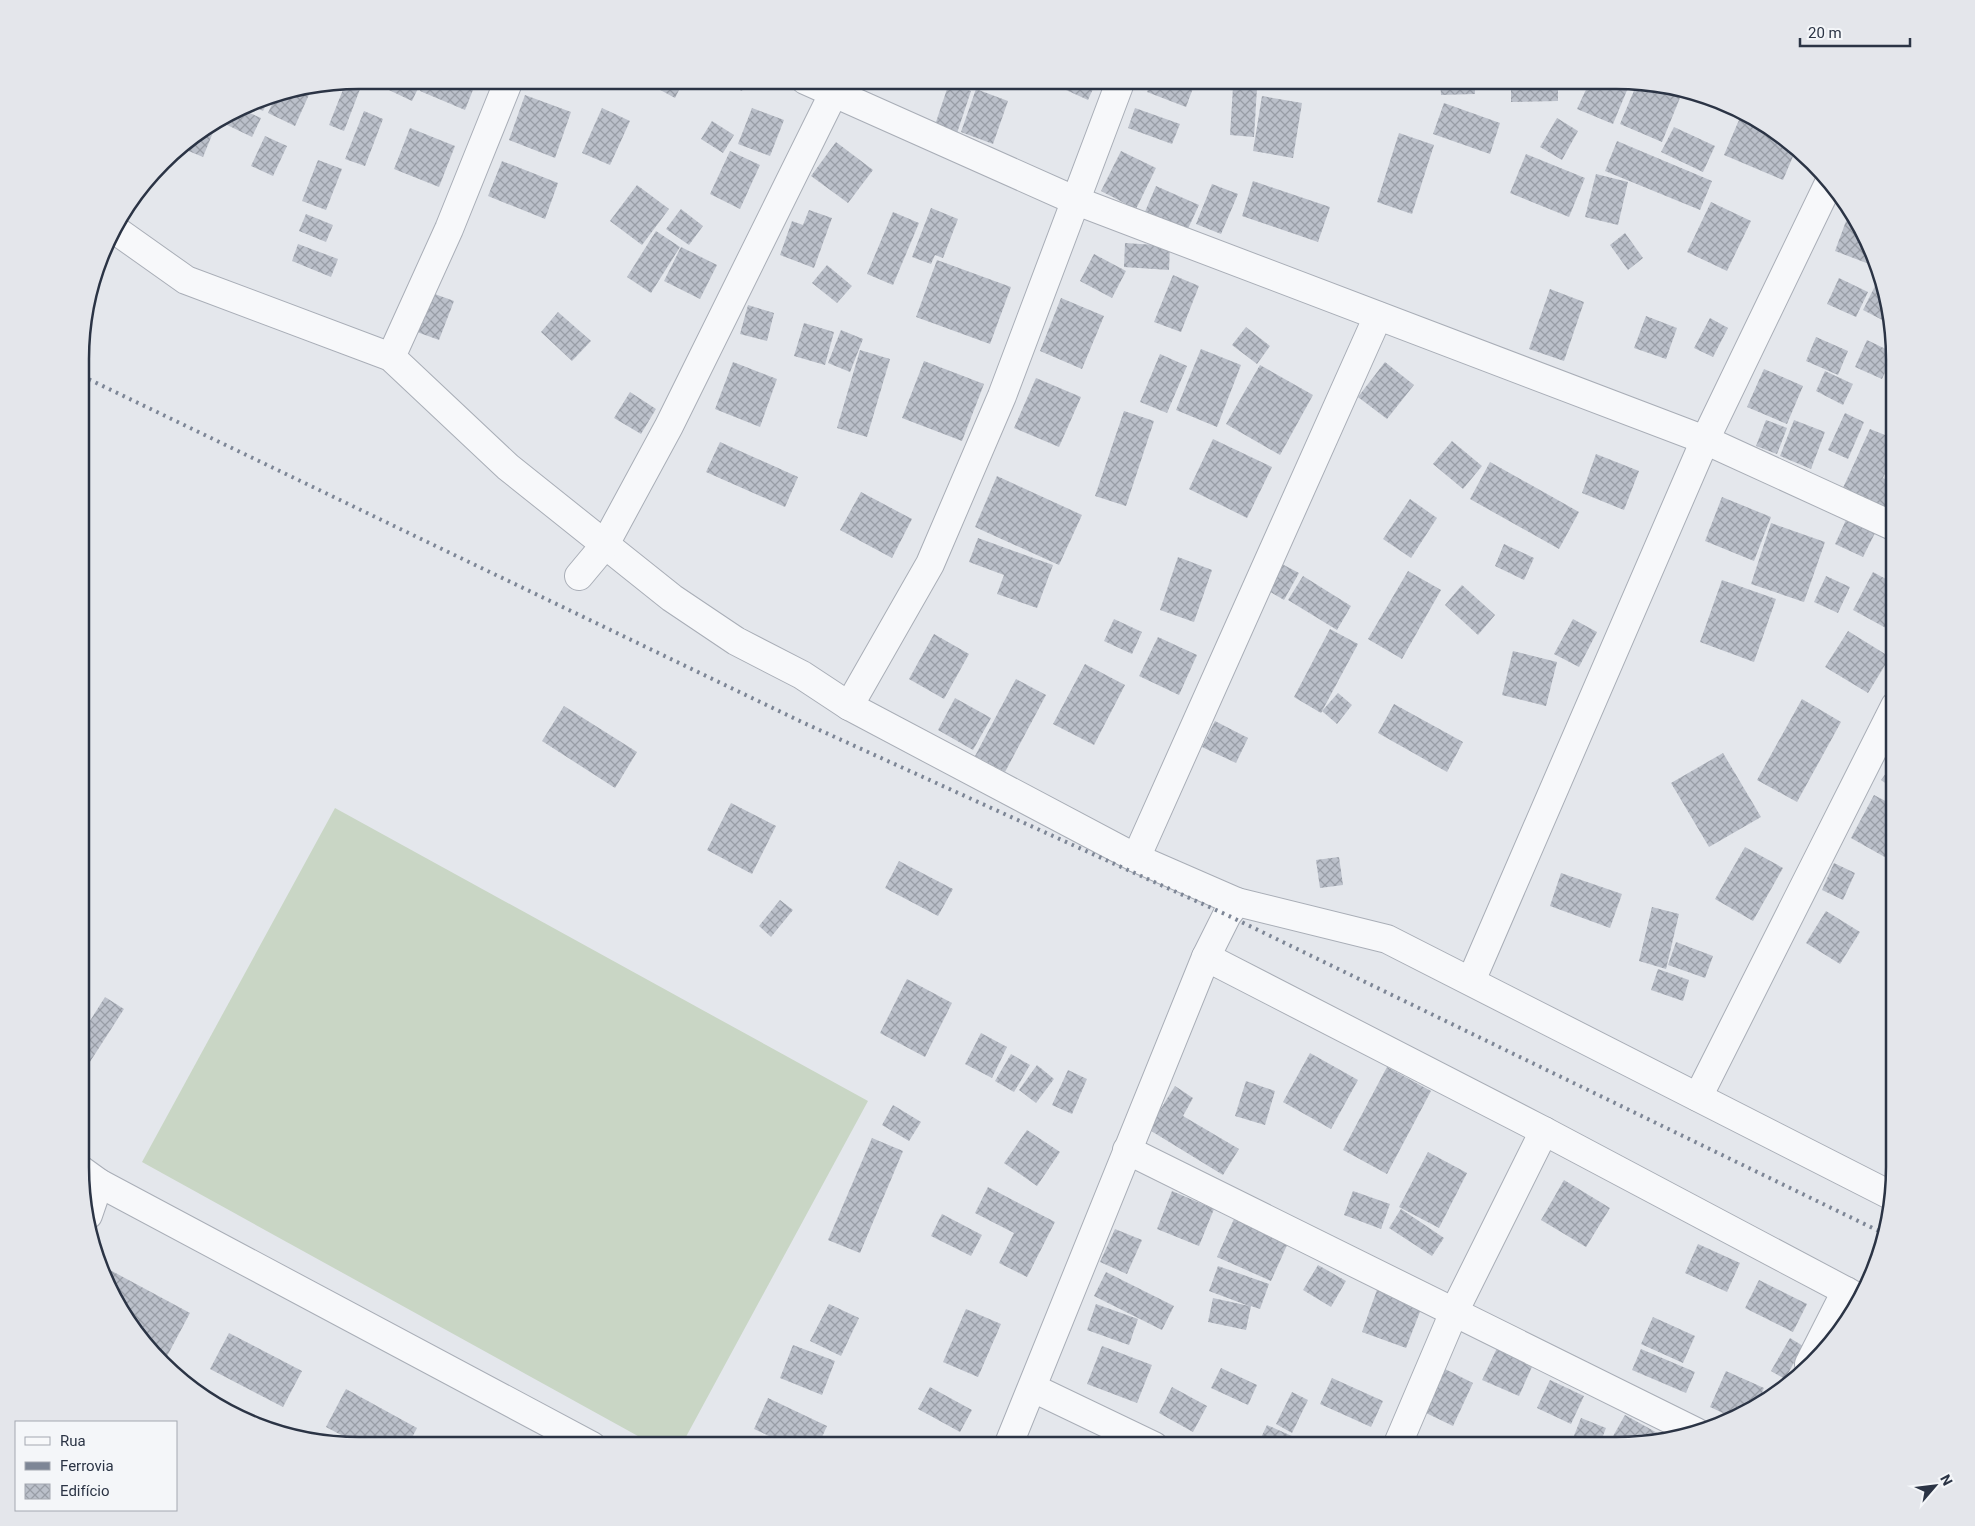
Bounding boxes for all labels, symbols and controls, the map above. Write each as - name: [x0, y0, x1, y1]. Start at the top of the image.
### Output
- scale bar: [1800, 15, 1910, 47]
- text: 20 m: [1808, 24, 1842, 42]
- legend: [15, 1421, 178, 1511]
- text: Rua: [60, 1432, 86, 1450]
- text: Ferrovia: [60, 1457, 114, 1475]
- north arrow: [1910, 1461, 1960, 1511]
- text: N: [1937, 1472, 1956, 1488]
- text: Edifício: [60, 1482, 109, 1500]

